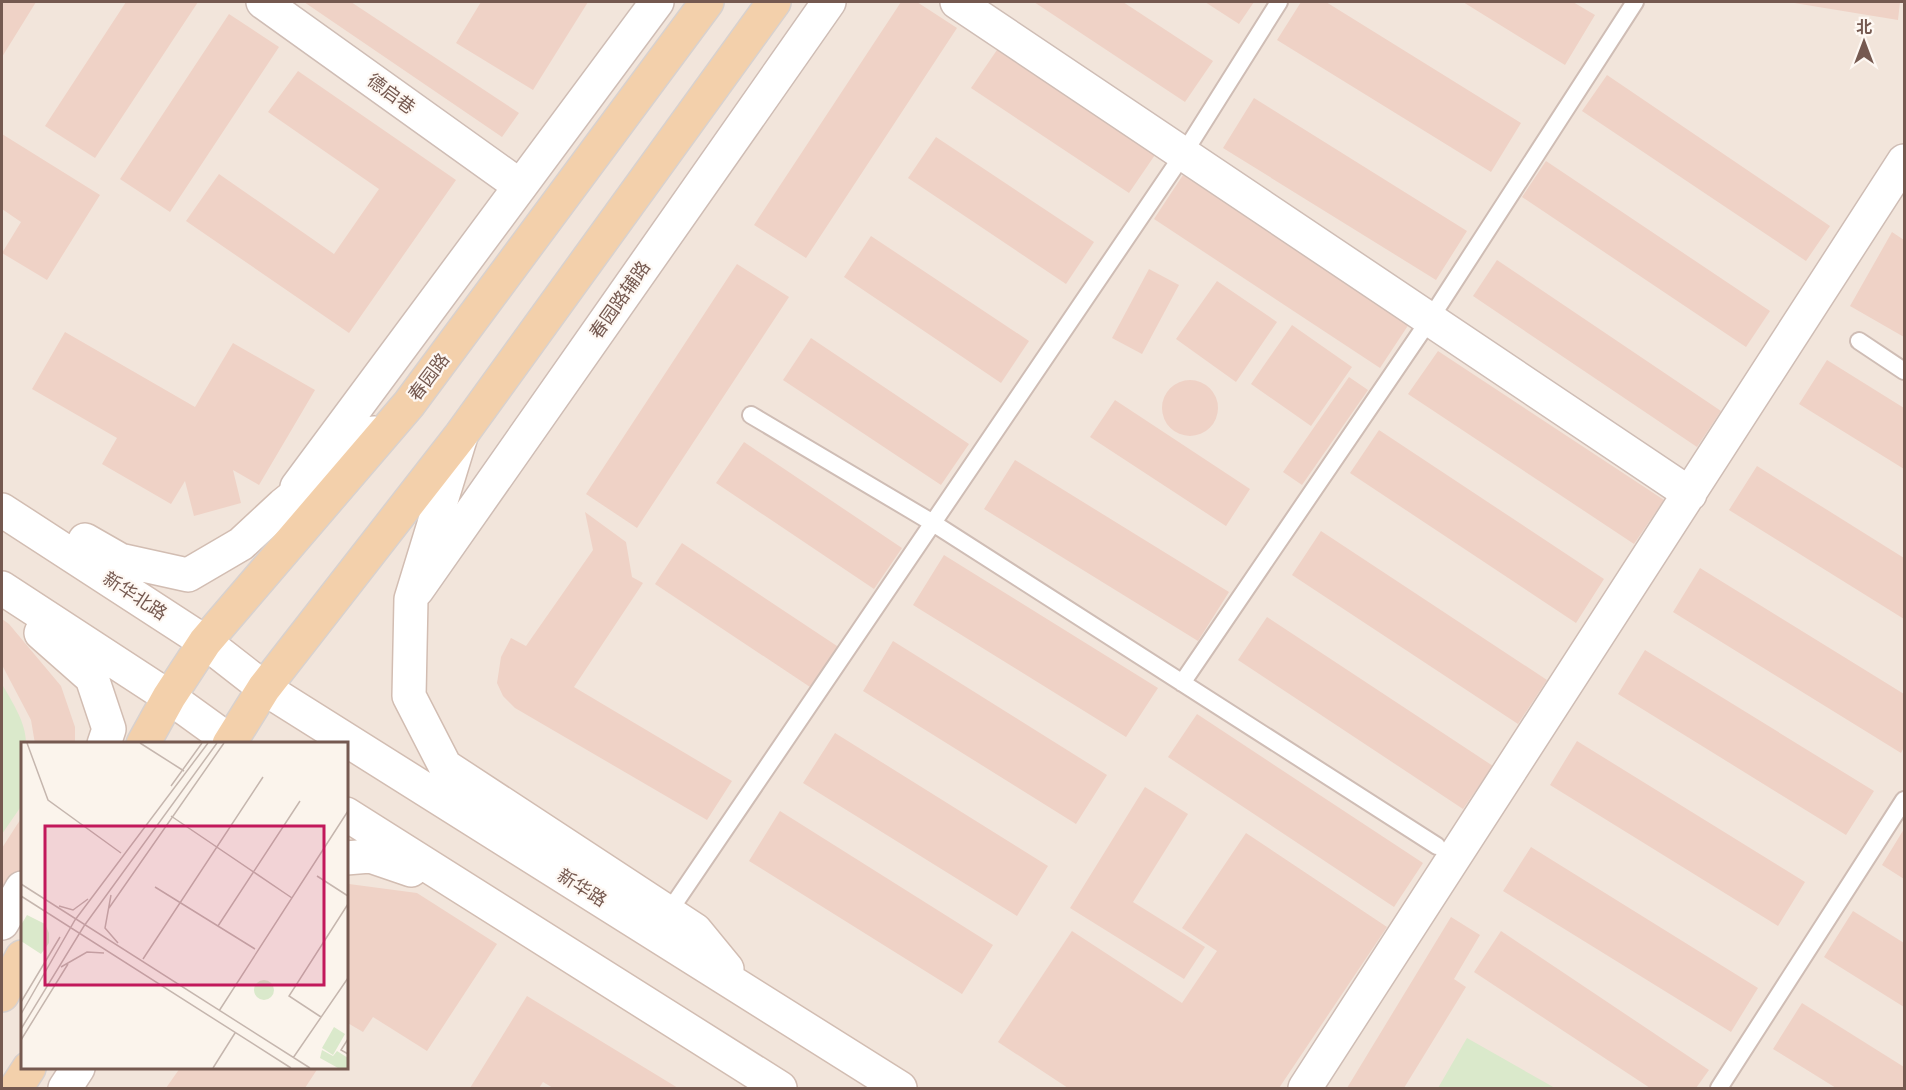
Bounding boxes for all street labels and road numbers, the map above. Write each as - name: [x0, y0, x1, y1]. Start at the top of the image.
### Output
- street label: 德启巷: [363, 68, 420, 119]
- street label: 春园路辅路: [584, 256, 655, 343]
- street label: 春园路: [403, 348, 454, 405]
- street label: 新华北路: [99, 566, 172, 625]
- street label: 新华路: [553, 864, 611, 912]

